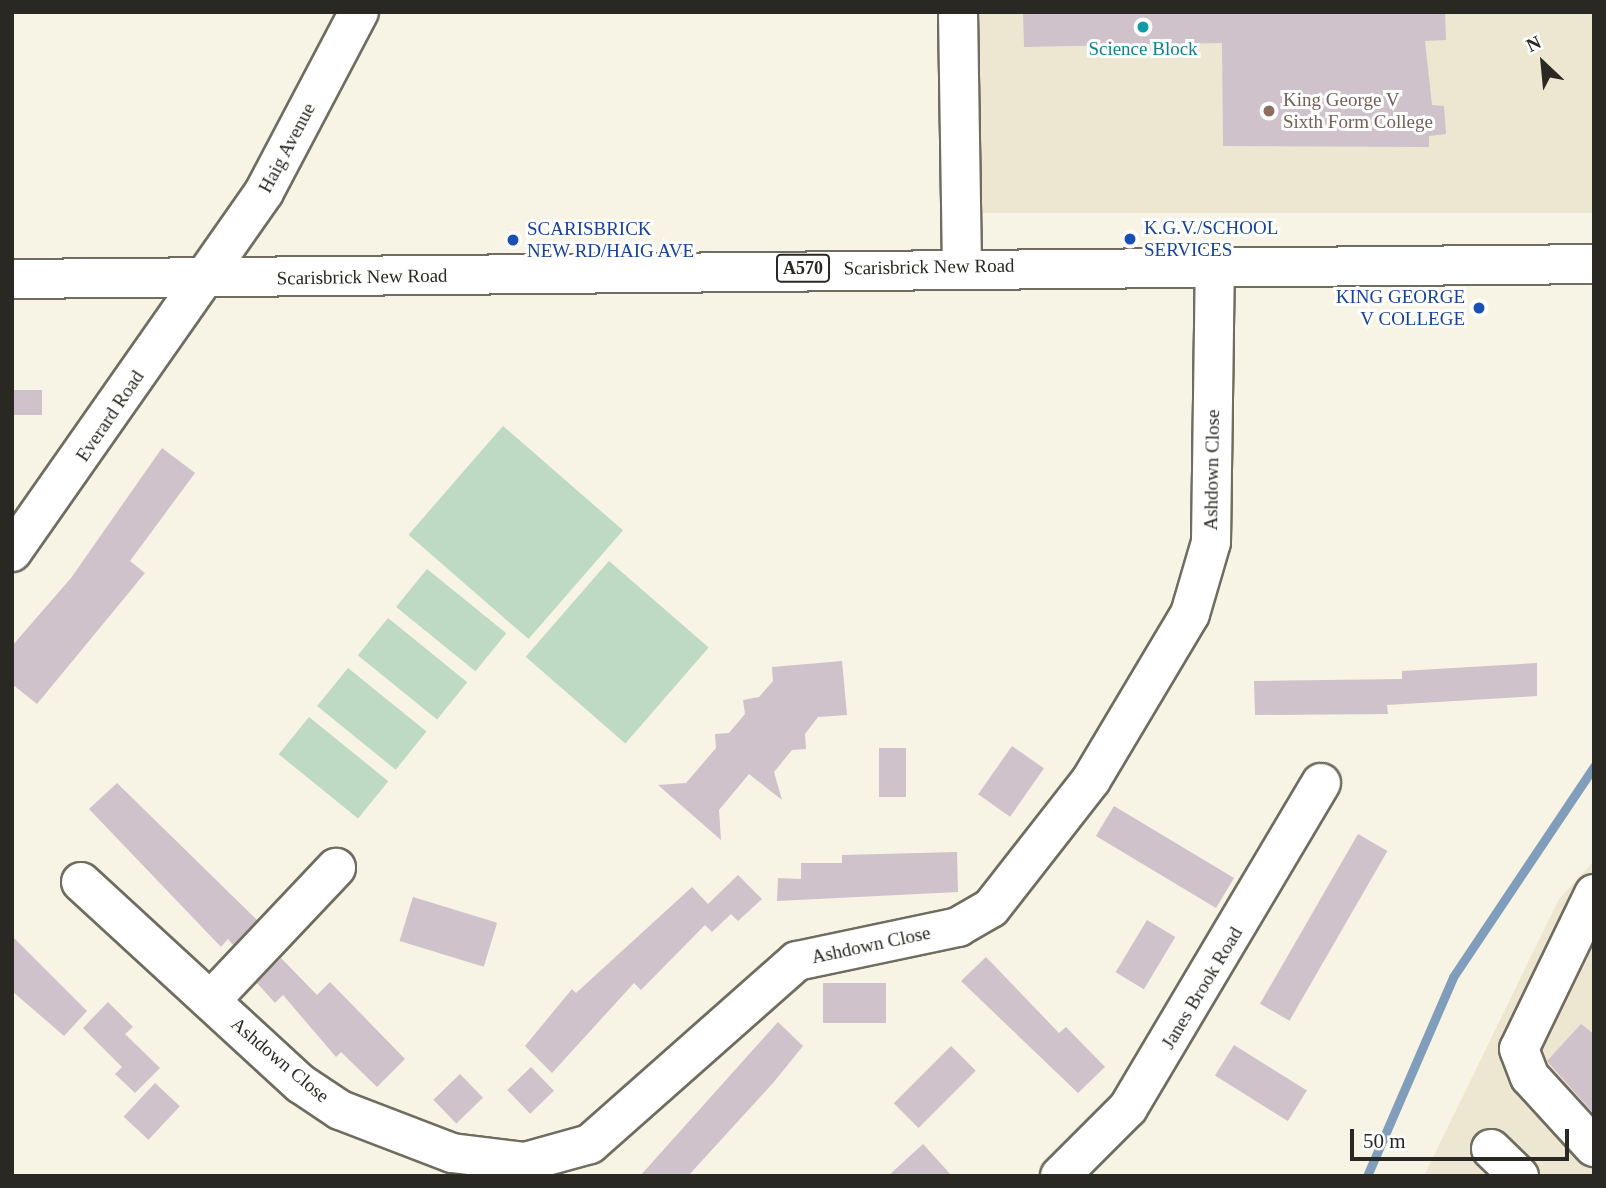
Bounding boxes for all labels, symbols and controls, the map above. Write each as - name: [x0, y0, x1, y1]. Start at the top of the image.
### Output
- marker: Science Block: [1135, 19, 1151, 35]
- north arrow: [1508, 28, 1578, 98]
- text: N: [1523, 31, 1544, 56]
- place label: Science Block: [1088, 38, 1198, 60]
- place label: King George V Sixth Form College: [1283, 89, 1433, 133]
- street label: Haig Avenue: [254, 99, 320, 197]
- marker: King George V Sixth Form College: [1261, 103, 1277, 119]
- place label: K.G.V./SCHOOL SERVICES: [1144, 217, 1278, 261]
- place label: SCARISBRICK NEW RD/HAIG AVE: [527, 218, 696, 262]
- marker: K.G.V./SCHOOL SERVICES: [1122, 231, 1138, 247]
- marker: SCARISBRICK NEW RD/HAIG AVE: [505, 232, 521, 248]
- road number: A570: [775, 254, 831, 282]
- street label: Scarisbrick New Road: [843, 254, 1015, 280]
- street label: Scarisbrick New Road: [276, 264, 448, 290]
- place label: KING GEORGE V COLLEGE: [1336, 286, 1465, 330]
- marker: KING GEORGE V COLLEGE: [1471, 300, 1487, 316]
- street label: Everard Road: [71, 366, 149, 466]
- street label: Ashdown Close: [1200, 409, 1224, 531]
- street label: Ashdown Close: [810, 921, 932, 969]
- street label: Janes Brook Road: [1157, 923, 1247, 1053]
- street label: Ashdown Close: [226, 1012, 334, 1108]
- scale bar: [1354, 1114, 1573, 1158]
- text: 50 m: [1363, 1129, 1406, 1153]

